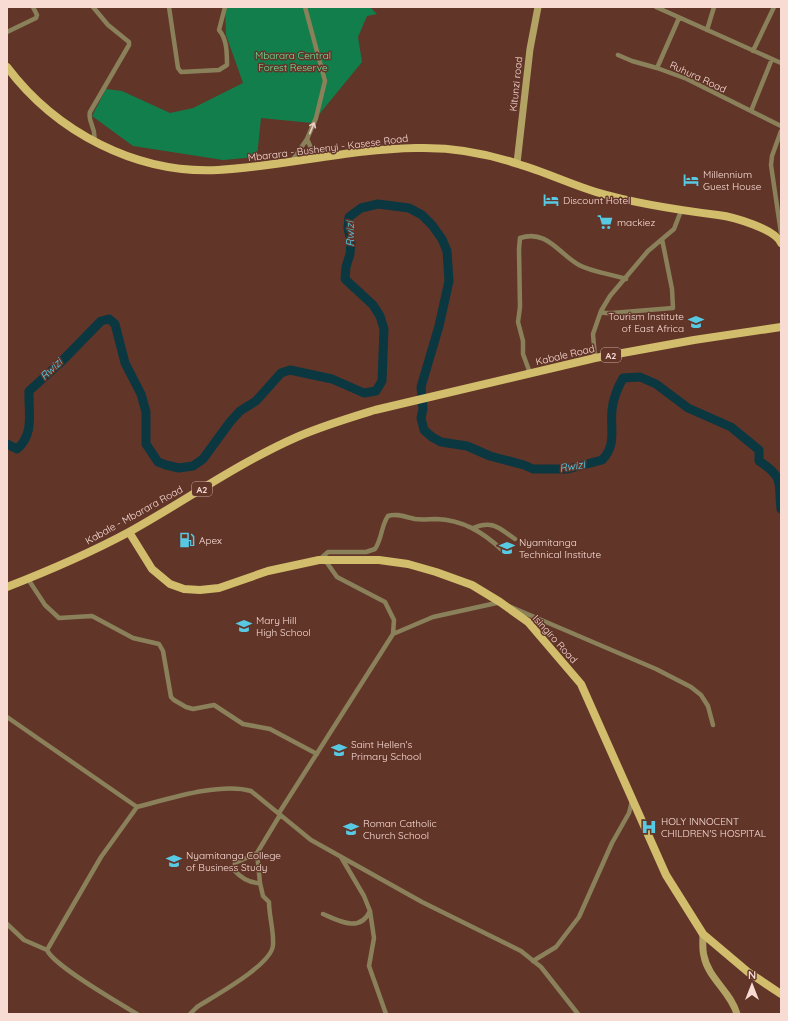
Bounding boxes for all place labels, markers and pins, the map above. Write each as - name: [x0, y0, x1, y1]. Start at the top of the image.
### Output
- place label: Millennium Guest House: [703, 168, 762, 193]
- hotel icon: Millennium Guest House: [682, 171, 700, 189]
- hotel icon: Discount Hotel: [542, 191, 560, 209]
- place label: Discount Hotel: [563, 194, 630, 207]
- supermarket icon: mackiez: [596, 213, 614, 231]
- place label: mackiez: [617, 216, 656, 229]
- place label: Tourism Institute of East Africa: [608, 310, 684, 335]
- school or university icon: Tourism Institute of East Africa: [687, 313, 705, 331]
- fuel station icon: Apex: [178, 531, 196, 549]
- place label: Apex: [199, 534, 222, 547]
- place label: Nyamitanga Technical Institute: [519, 536, 601, 561]
- school or university icon: Nyamitanga Technical Institute: [498, 539, 516, 557]
- place label: Mary Hill High School: [256, 614, 311, 639]
- school or university icon: Mary Hill High School: [235, 617, 253, 635]
- place label: Saint Hellen's Primary School: [351, 738, 421, 763]
- school or university icon: Saint Hellen's Primary School: [330, 741, 348, 759]
- place label: HOLY INNOCENT CHILDREN'S HOSPITAL: [661, 815, 767, 840]
- place label: Roman Catholic Church School: [363, 817, 437, 842]
- hospital icon: HOLY INNOCENT CHILDREN'S HOSPITAL: [640, 818, 658, 836]
- school or university icon: Roman Catholic Church School: [342, 820, 360, 838]
- place label: Nyamitanga College of Business Study: [186, 849, 281, 874]
- school or university icon: Nyamitanga College of Business Study: [165, 852, 183, 870]

